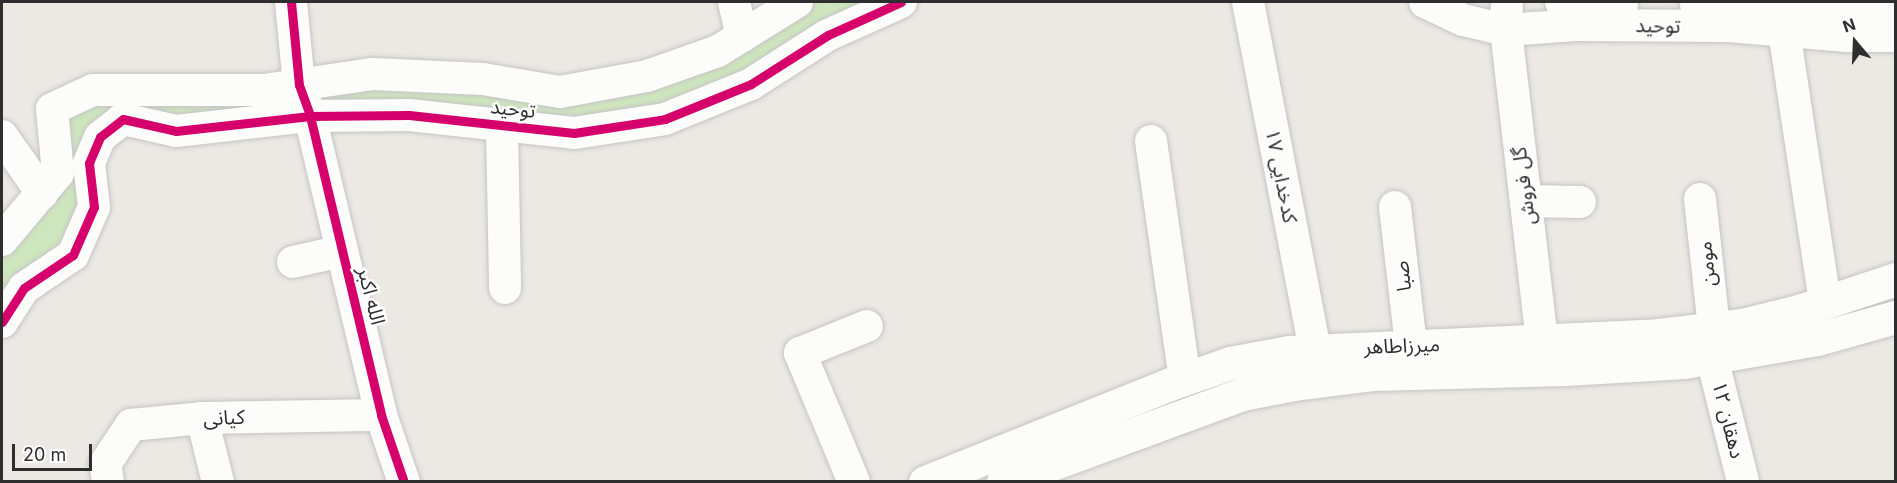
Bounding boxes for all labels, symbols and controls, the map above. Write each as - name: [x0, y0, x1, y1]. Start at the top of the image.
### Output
- north arrow: [1825, 12, 1885, 72]
- street label: توحید: [1635, 14, 1681, 38]
- text: N: [1840, 14, 1858, 36]
- street label: توحید: [489, 95, 537, 123]
- street label: کدخدایی ۱۷: [1260, 127, 1302, 225]
- street label: گل فروش: [1507, 146, 1541, 226]
- street label: مومن: [1693, 240, 1721, 288]
- street label: صبا: [1389, 259, 1417, 293]
- street label: الله اکبر: [352, 264, 390, 328]
- street label: میرزاطاهر: [1363, 333, 1441, 359]
- street label: دهقان ۱۲: [1707, 379, 1749, 461]
- street label: کیانی: [203, 405, 245, 431]
- scale bar: [15, 432, 94, 470]
- text: 20 m: [23, 444, 66, 465]

